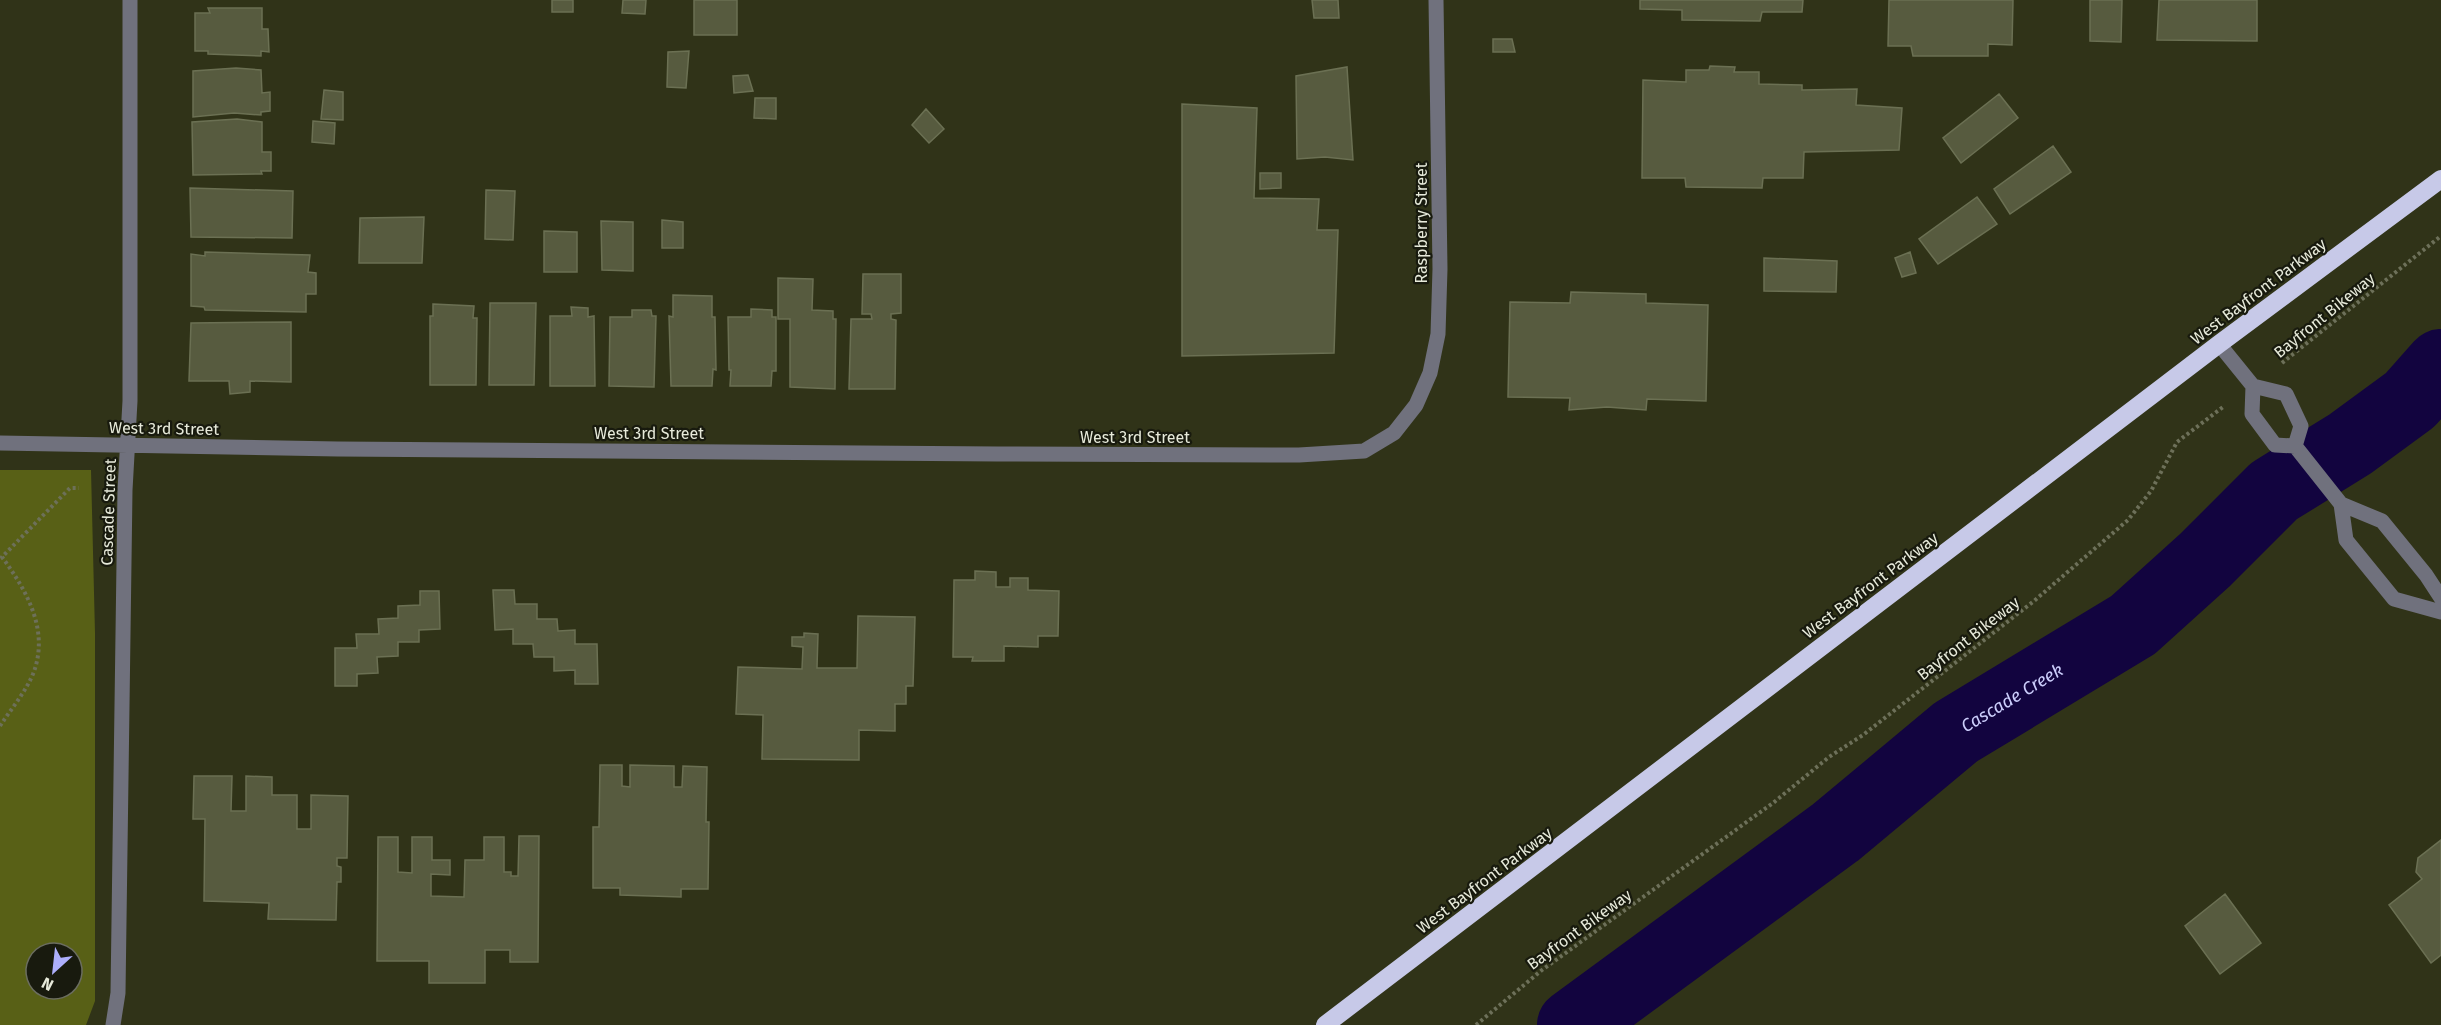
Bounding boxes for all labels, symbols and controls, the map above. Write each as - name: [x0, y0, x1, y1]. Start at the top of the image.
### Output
- street label: Raspberry Street: [1412, 162, 1431, 284]
- street label: West Bayfront Parkway: [2187, 234, 2330, 348]
- street label: Bayfront Bikeway: [2270, 269, 2379, 362]
- street label: West 3rd Street: [109, 418, 219, 439]
- street label: West 3rd Street: [594, 424, 704, 443]
- street label: West 3rd Street: [1080, 428, 1190, 447]
- street label: Cascade Street: [97, 458, 120, 566]
- street label: West Bayfront Parkway: [1799, 528, 1942, 642]
- street label: Bayfront Bikeway: [1913, 593, 2023, 684]
- water label: Cascade Creek: [1957, 659, 2067, 737]
- street label: West Bayfront Parkway: [1413, 823, 1556, 937]
- street label: Bayfront Bikeway: [1523, 885, 1635, 974]
- north arrow: [24, 941, 84, 1001]
- text: N: [38, 973, 56, 995]

